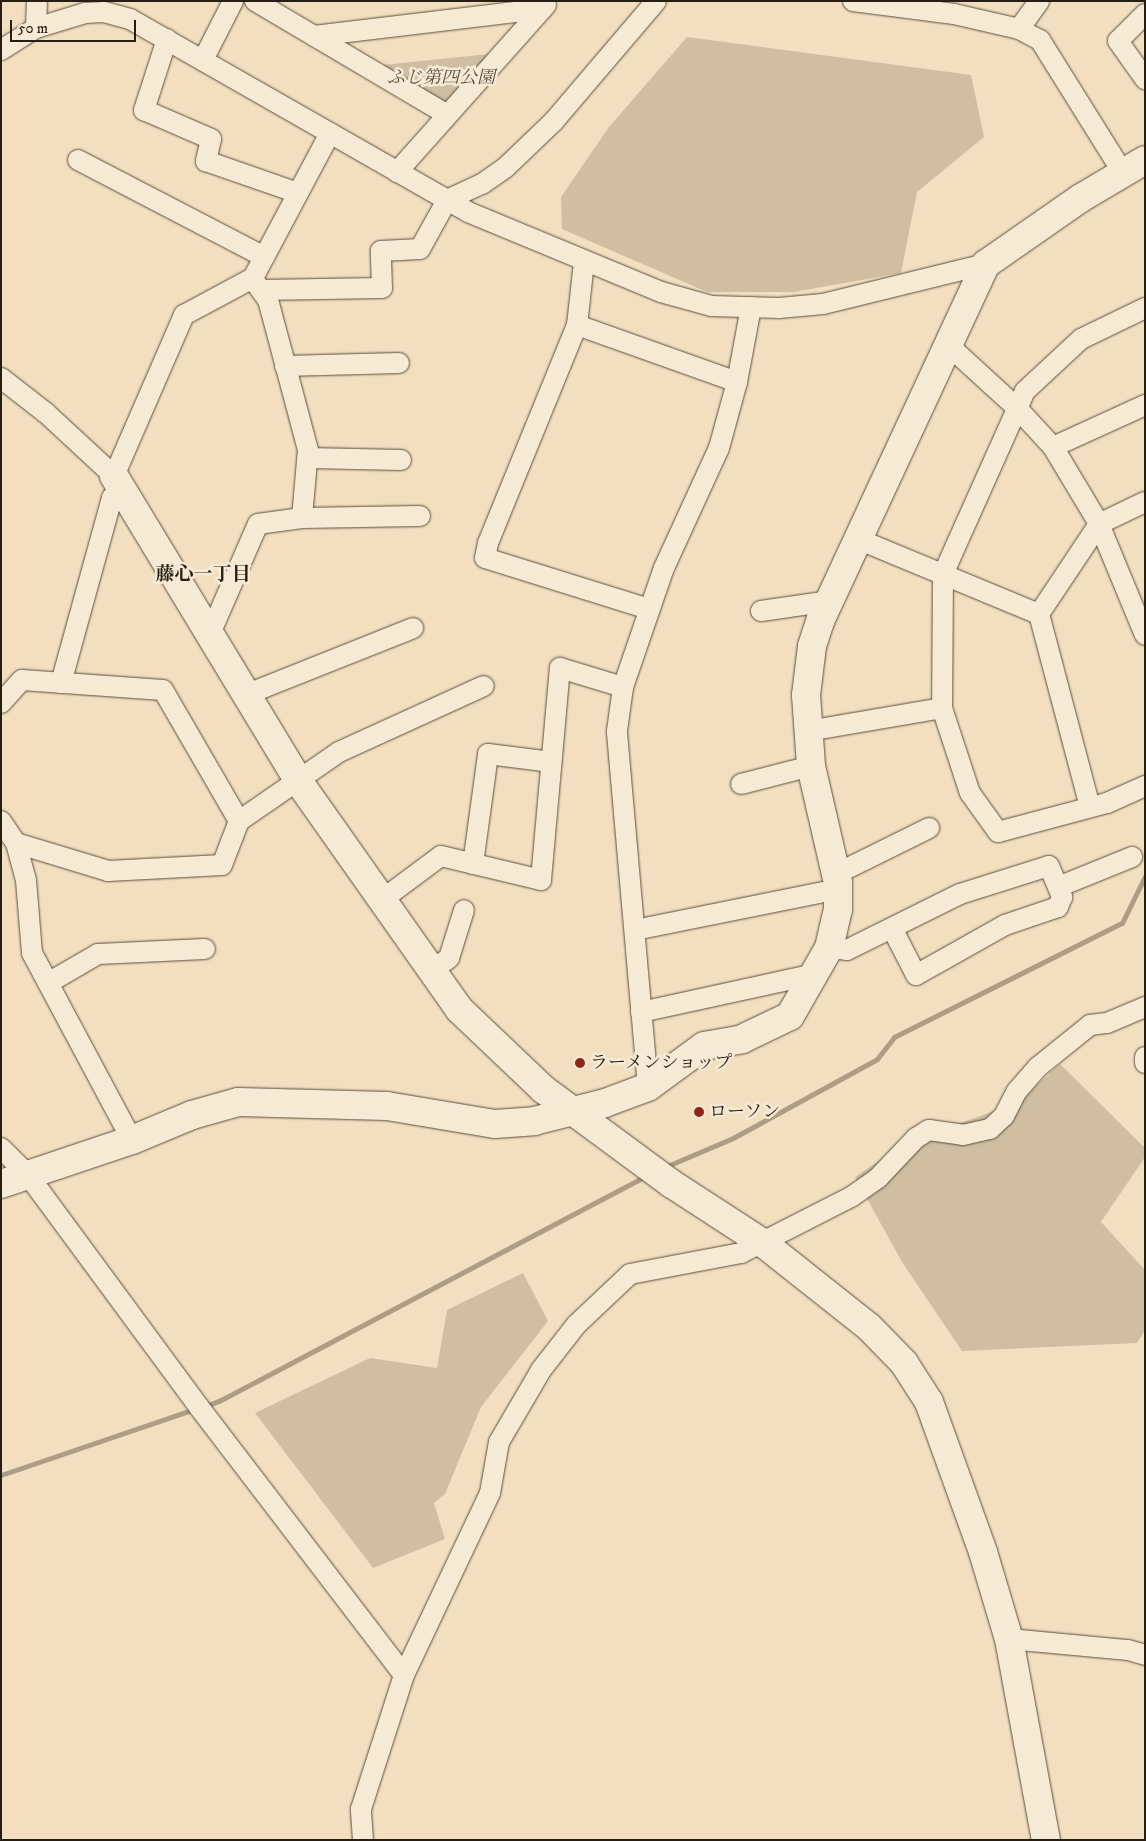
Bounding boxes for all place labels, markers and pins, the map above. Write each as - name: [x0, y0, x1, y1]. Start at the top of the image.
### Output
- place label: ラーメンショップ: [590, 1052, 734, 1074]
- marker: ラーメンショップ: [574, 1057, 586, 1069]
- place label: ローソン: [709, 1101, 781, 1123]
- marker: ローソン: [693, 1106, 705, 1118]

